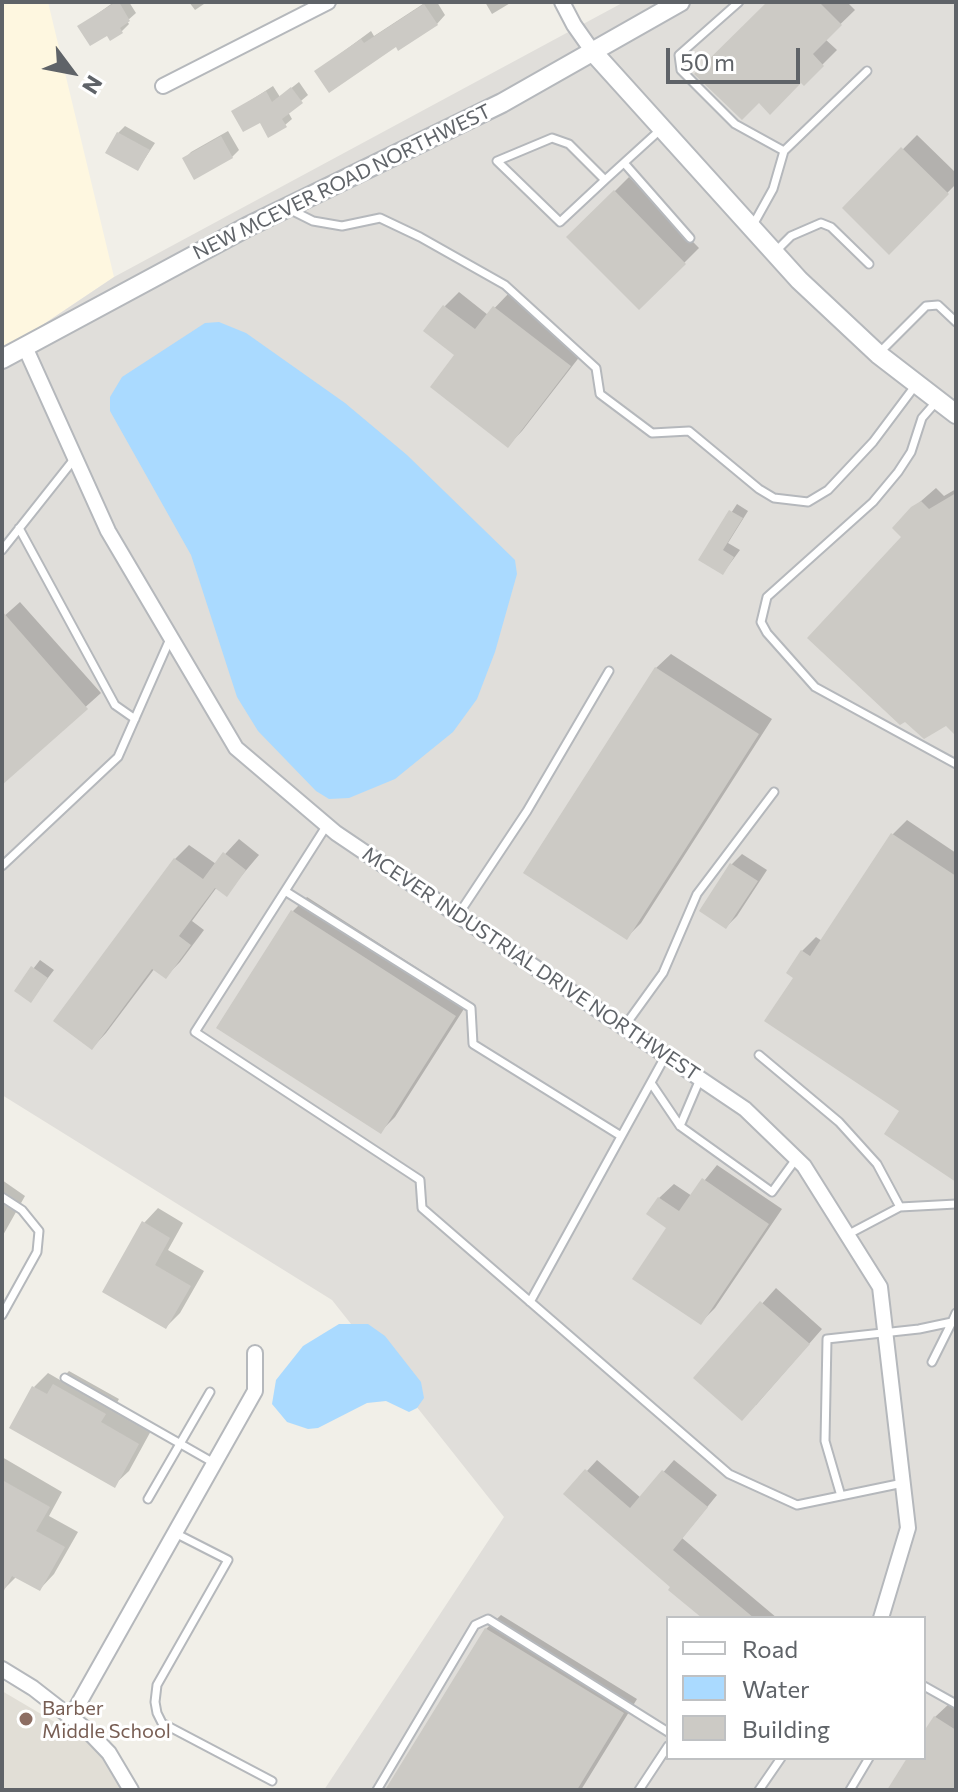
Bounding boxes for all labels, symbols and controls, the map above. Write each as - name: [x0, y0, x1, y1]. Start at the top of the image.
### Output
- north arrow: [32, 32, 112, 112]
- scale bar: [670, 32, 804, 82]
- text: 50 m: [680, 47, 735, 76]
- text: N: [77, 71, 109, 99]
- street label: NEW MCEVER ROAD NORTHWEST: [189, 99, 495, 265]
- street label: MCEVER INDUSTRIAL DRIVE NORTHWEST: [358, 842, 704, 1086]
- legend: [666, 1616, 926, 1760]
- text: Road: [742, 1634, 798, 1663]
- text: Water: [742, 1674, 810, 1703]
- place label: Barber Middle School: [42, 1696, 171, 1743]
- marker: Barber Middle School: [17, 1710, 35, 1728]
- text: Building: [742, 1714, 830, 1743]

